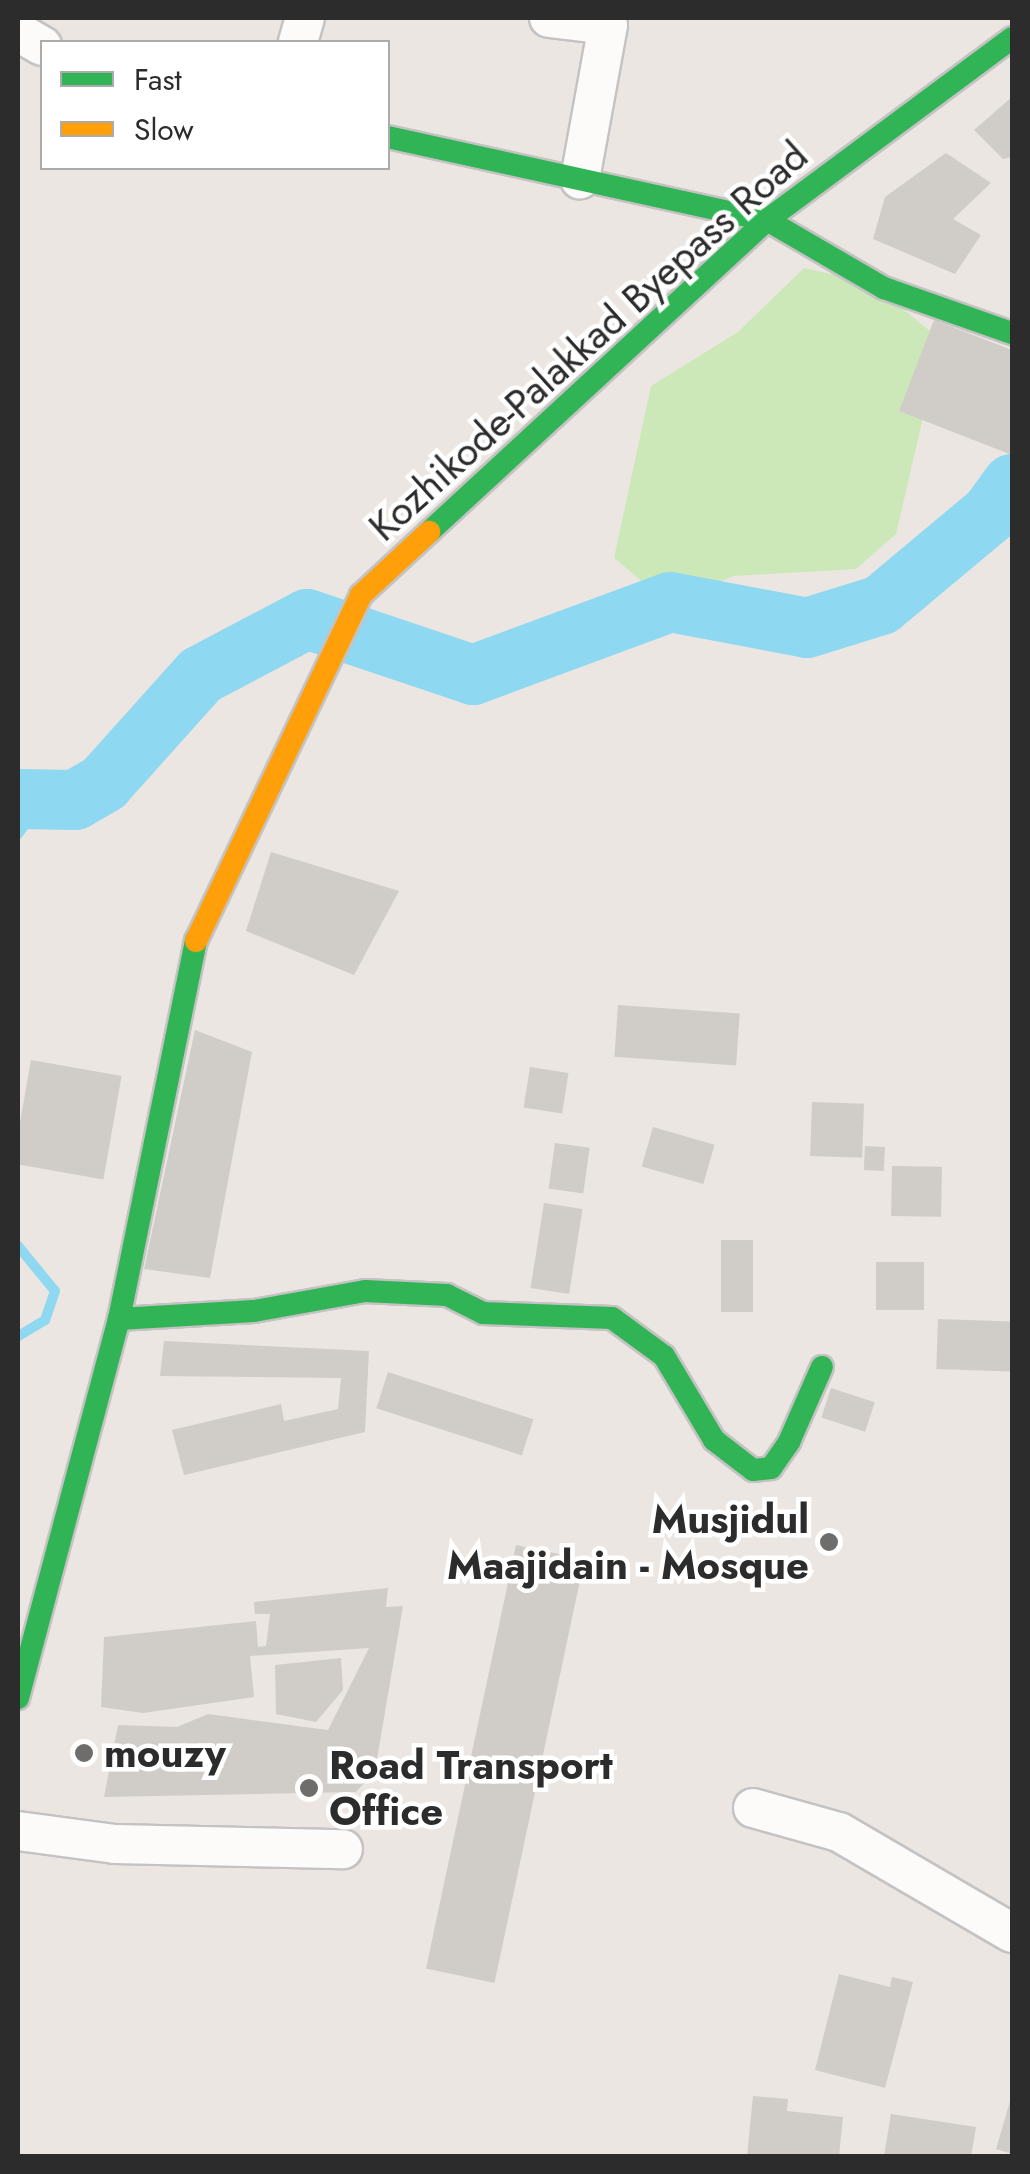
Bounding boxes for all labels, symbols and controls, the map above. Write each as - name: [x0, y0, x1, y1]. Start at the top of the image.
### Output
- legend: [40, 40, 390, 170]
- text: Fast: [134, 58, 182, 101]
- text: Slow: [134, 108, 194, 151]
- street label: Kozhikode-Palakkad Byepass Road: [359, 131, 817, 551]
- place label: Musjidul Maajidain - Mosque: [447, 1495, 809, 1589]
- marker: Musjidul Maajidain - Mosque: [818, 1531, 840, 1553]
- place label: mouzy: [104, 1729, 226, 1777]
- place label: Road Transport Office: [329, 1741, 613, 1835]
- marker: mouzy: [73, 1742, 95, 1764]
- marker: Road Transport Office: [298, 1777, 320, 1799]

